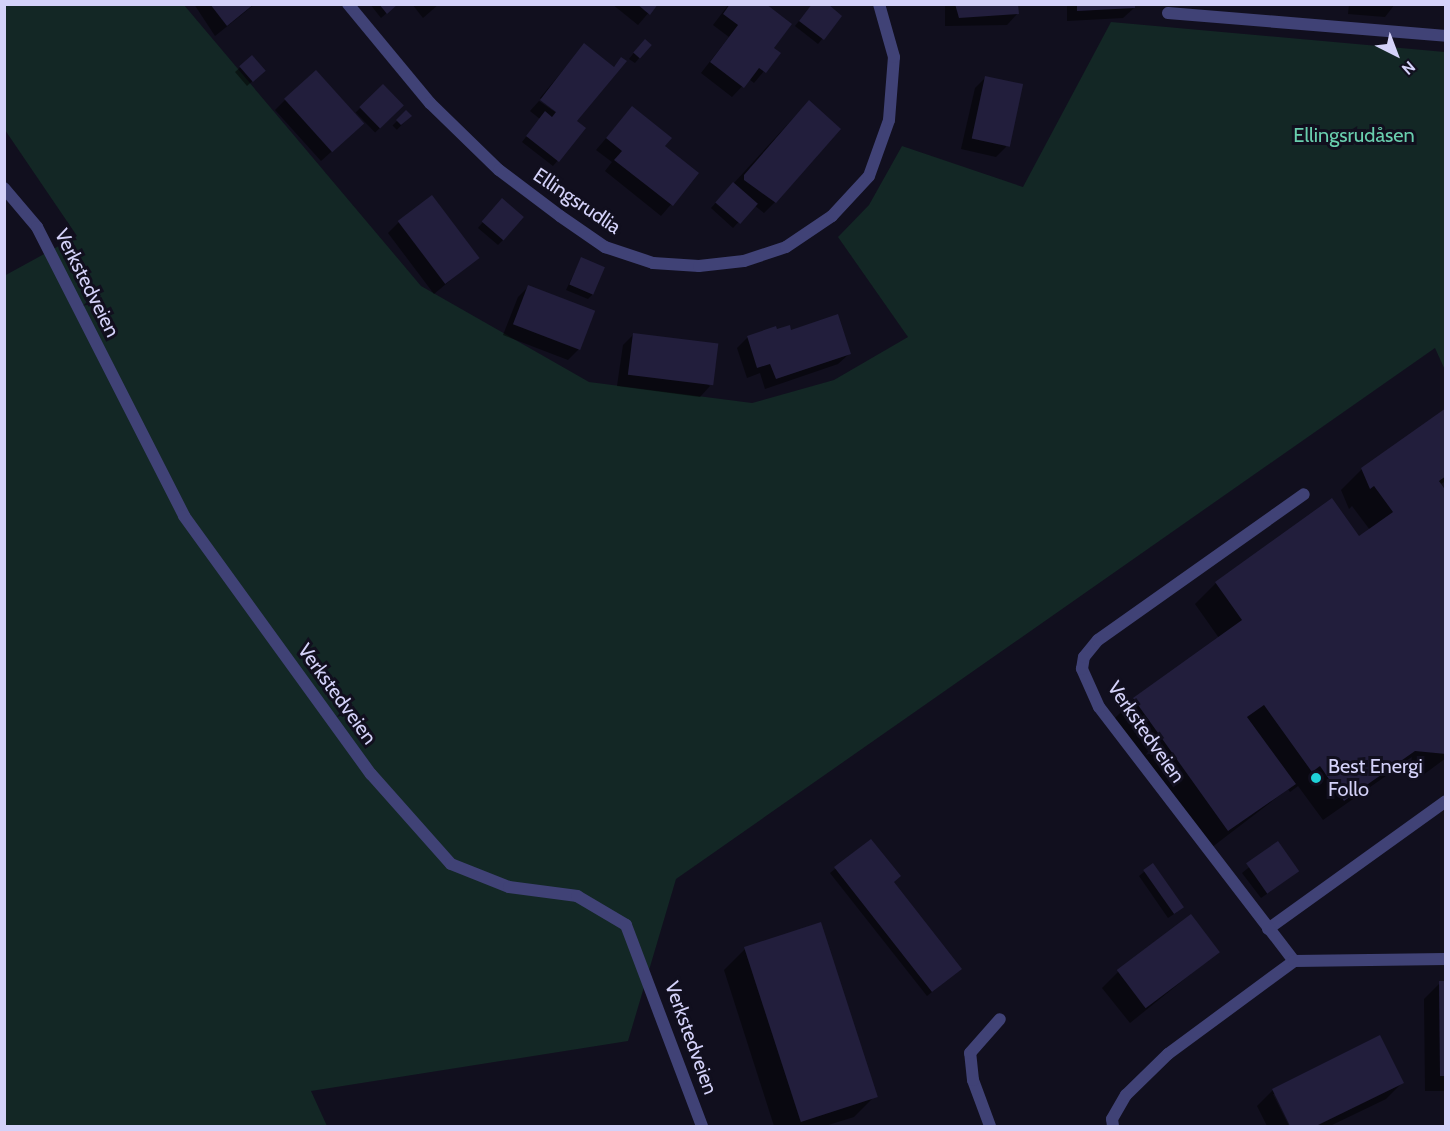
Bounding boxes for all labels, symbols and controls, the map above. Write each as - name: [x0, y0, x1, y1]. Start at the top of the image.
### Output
- north arrow: [1366, 24, 1426, 84]
- text: N: [1398, 57, 1419, 79]
- park label: Ellingsrudåsen: [1293, 123, 1415, 147]
- street label: Ellingsrudlia: [529, 163, 625, 239]
- street label: Verkstedveien: [49, 225, 125, 341]
- street label: Verkstedveien: [293, 639, 381, 749]
- street label: Verkstedveien: [1102, 677, 1190, 787]
- place label: Best Energi Follo: [1328, 754, 1423, 801]
- marker: Best Energi Follo: [1309, 771, 1323, 785]
- street label: Verkstedveien: [659, 978, 723, 1098]

